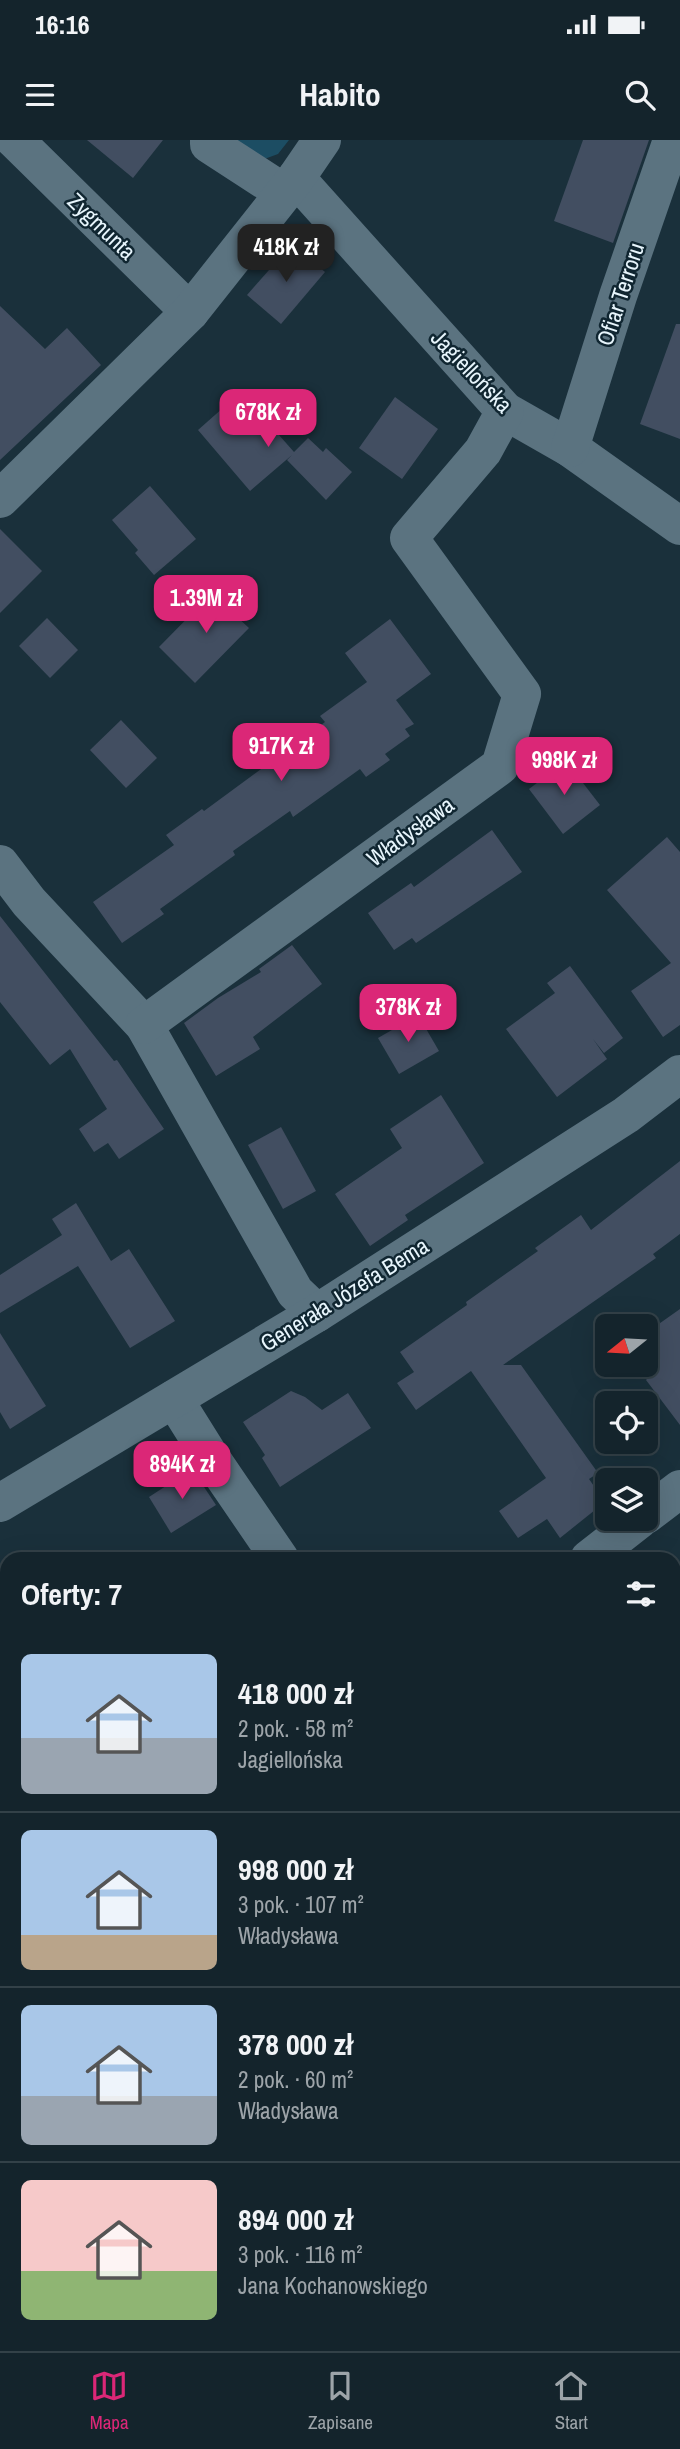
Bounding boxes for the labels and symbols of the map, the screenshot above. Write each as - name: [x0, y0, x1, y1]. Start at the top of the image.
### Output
- street label: Zygmunta: [61, 186, 143, 267]
- pin: 418K zł: [221, 225, 351, 284]
- street label: Ofiar Terroru: [589, 239, 651, 349]
- street label: Jagiellońska: [424, 323, 520, 420]
- pin: 678K zł: [203, 390, 333, 449]
- pin: 1.39M zł: [134, 575, 278, 635]
- pin: 917K zł: [216, 724, 346, 783]
- pin: 998K zł: [499, 738, 629, 797]
- street label: Władysława: [360, 789, 460, 873]
- pin: 378K zł: [343, 984, 473, 1044]
- street label: Generała Józefa Bema: [254, 1229, 434, 1358]
- north arrow: [595, 1314, 658, 1377]
- pin: 894K zł: [117, 1442, 247, 1501]

